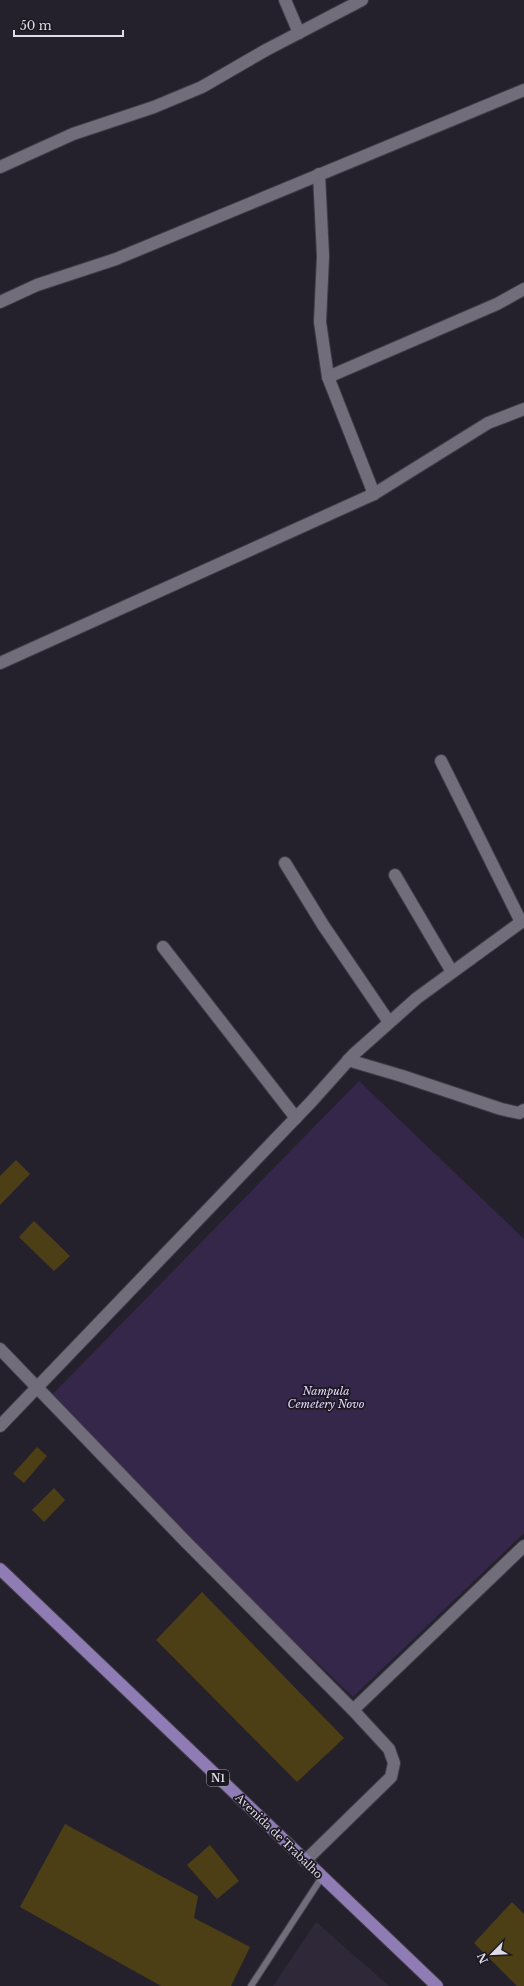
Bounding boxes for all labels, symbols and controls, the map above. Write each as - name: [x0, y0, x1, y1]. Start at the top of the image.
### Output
- scale bar: [14, 12, 123, 38]
- text: 50 m: [20, 18, 52, 33]
- park label: Nampula Cemetery Novo: [288, 1384, 365, 1411]
- road number: N1: [207, 1770, 229, 1786]
- street label: Avenida de Trabalho: [232, 1790, 326, 1881]
- north arrow: [472, 1934, 512, 1974]
- text: N: [474, 1950, 491, 1966]

